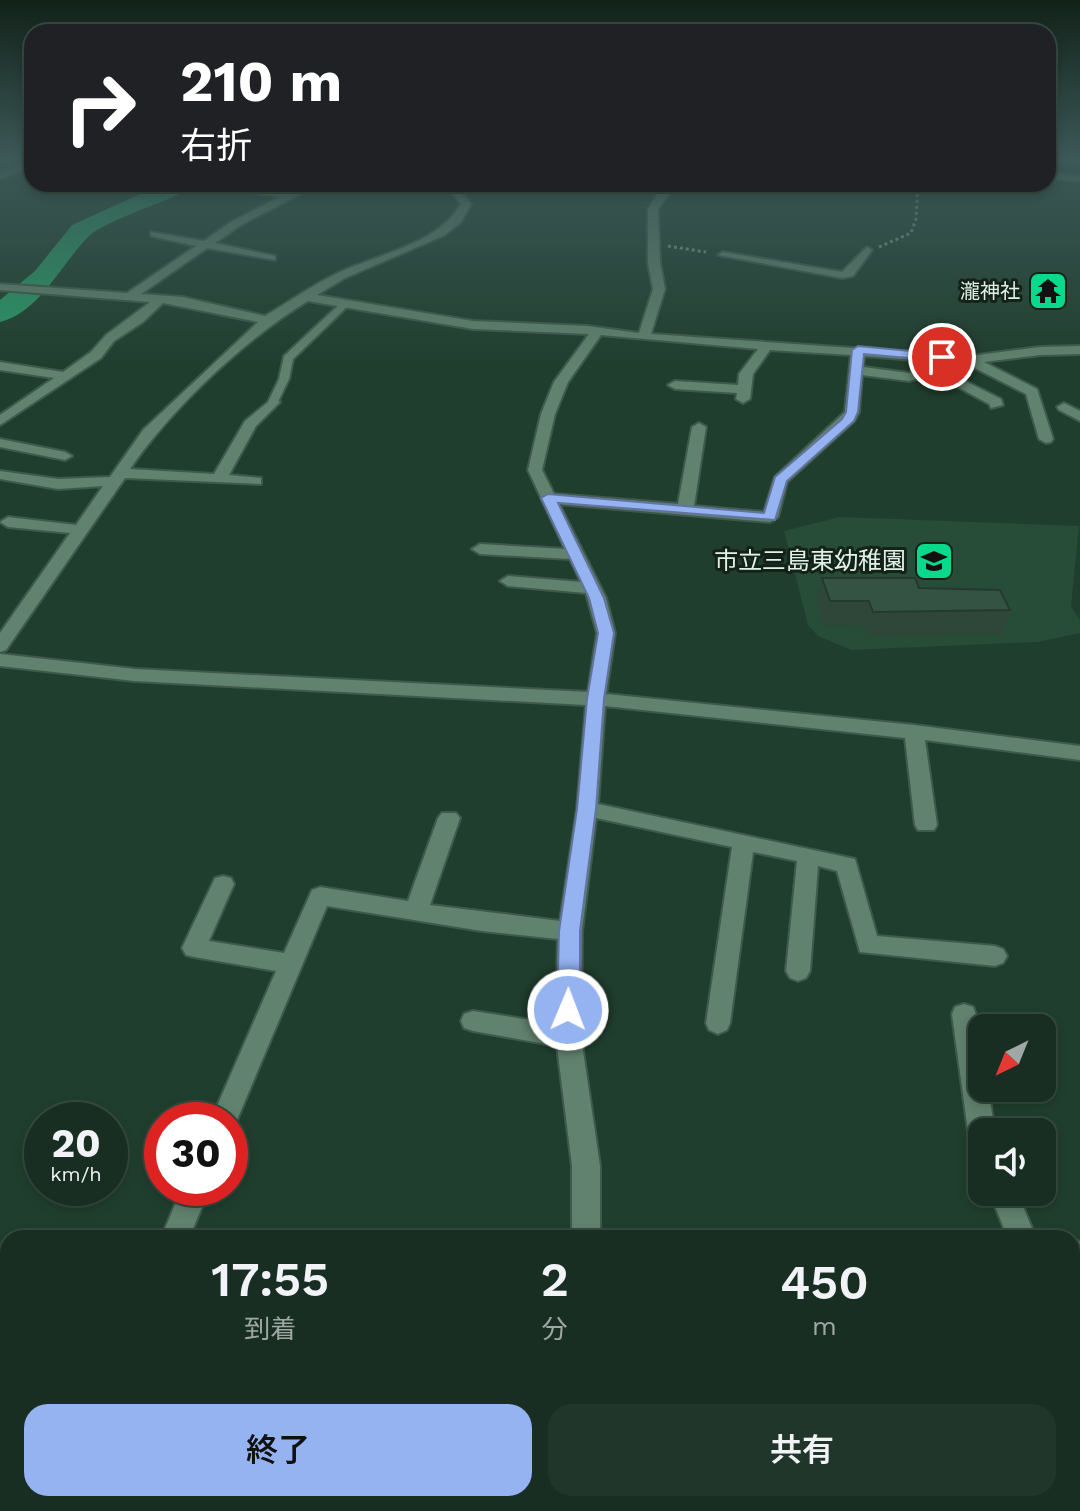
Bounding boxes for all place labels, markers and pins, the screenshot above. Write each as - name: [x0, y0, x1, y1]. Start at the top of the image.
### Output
- temple icon: 瀧神社: [1027, 270, 1069, 312]
- place label: 瀧神社: [960, 279, 1020, 303]
- pin: [908, 323, 976, 391]
- school or university icon: 市立三島東幼稚園: [913, 540, 955, 582]
- place label: 市立三島東幼稚園: [714, 547, 906, 575]

